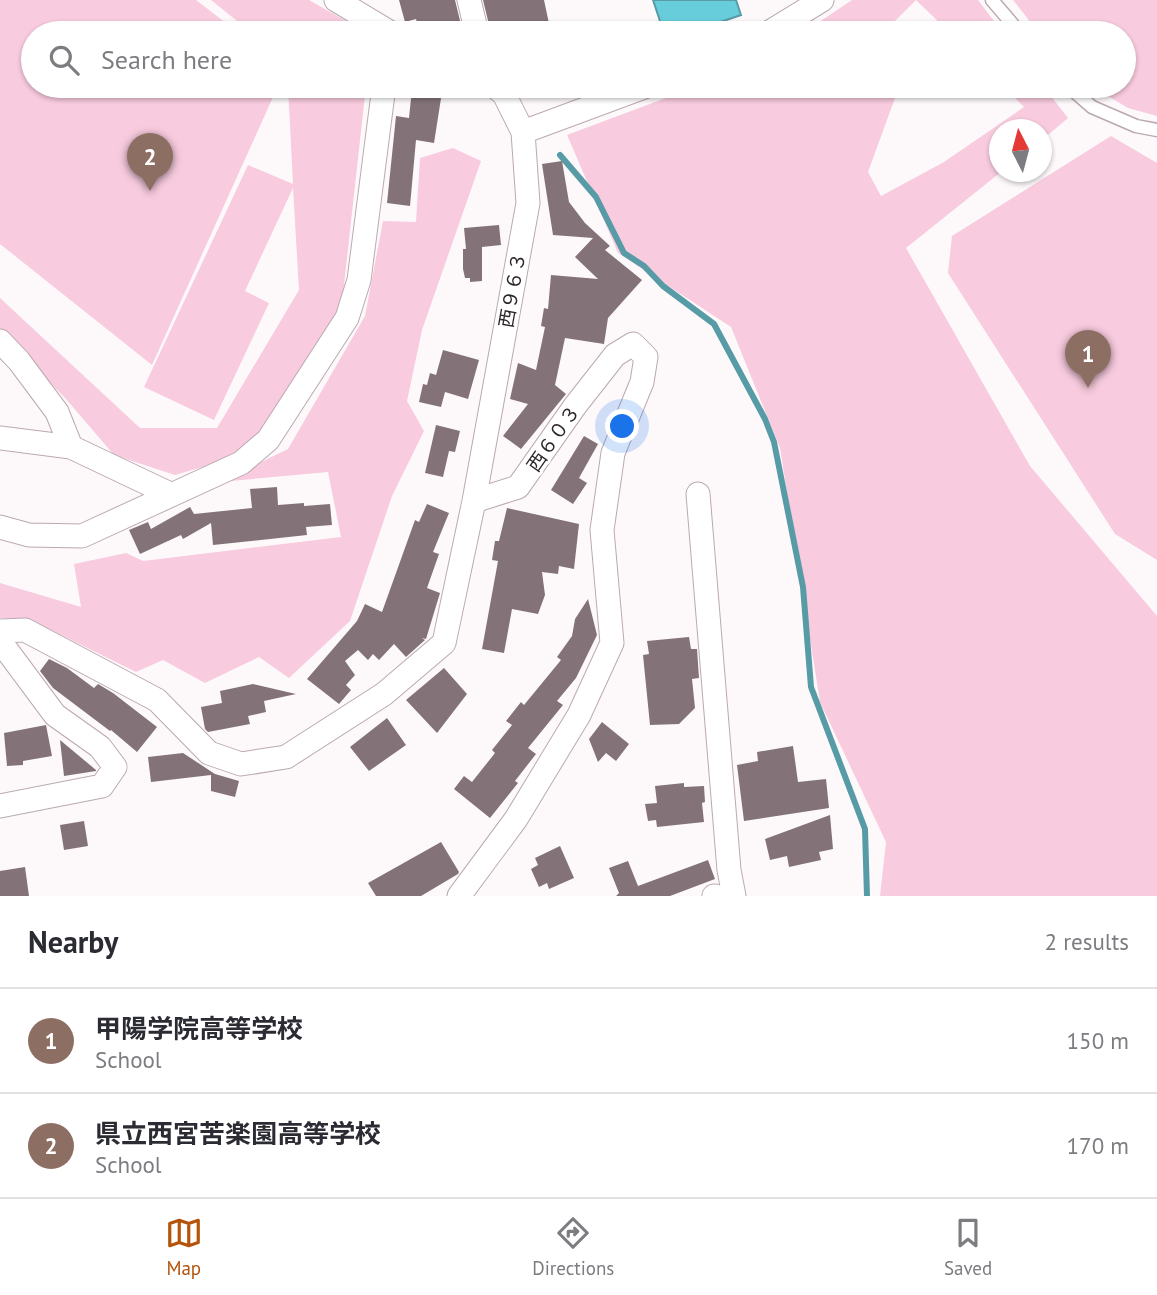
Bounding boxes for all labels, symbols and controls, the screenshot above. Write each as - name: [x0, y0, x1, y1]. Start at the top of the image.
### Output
- search box: [21, 21, 1136, 98]
- icon: search: [45, 41, 83, 79]
- text: Search here: [101, 43, 232, 76]
- north arrow: [989, 119, 1052, 182]
- pin: 2: [127, 133, 173, 191]
- street label: 西９６３: [494, 250, 530, 330]
- pin: 1: [1065, 330, 1111, 388]
- street label: 西６０３: [521, 400, 585, 476]
- your location: [605, 409, 639, 443]
- text: Nearby: [28, 922, 118, 961]
- text: 2 results: [1045, 927, 1129, 956]
- text: 甲陽学院高等学校: [95, 1012, 303, 1045]
- text: 1: [44, 1026, 58, 1055]
- text: 150 m: [1067, 1026, 1129, 1055]
- text: School: [95, 1045, 162, 1074]
- text: 県立西宮苦楽園高等学校: [95, 1117, 381, 1150]
- text: 2: [44, 1131, 58, 1160]
- text: 170 m: [1067, 1131, 1129, 1160]
- text: School: [95, 1150, 162, 1179]
- tab: Map: [165, 1214, 203, 1280]
- tab: Directions: [532, 1214, 614, 1280]
- tab: Saved: [944, 1214, 992, 1280]

